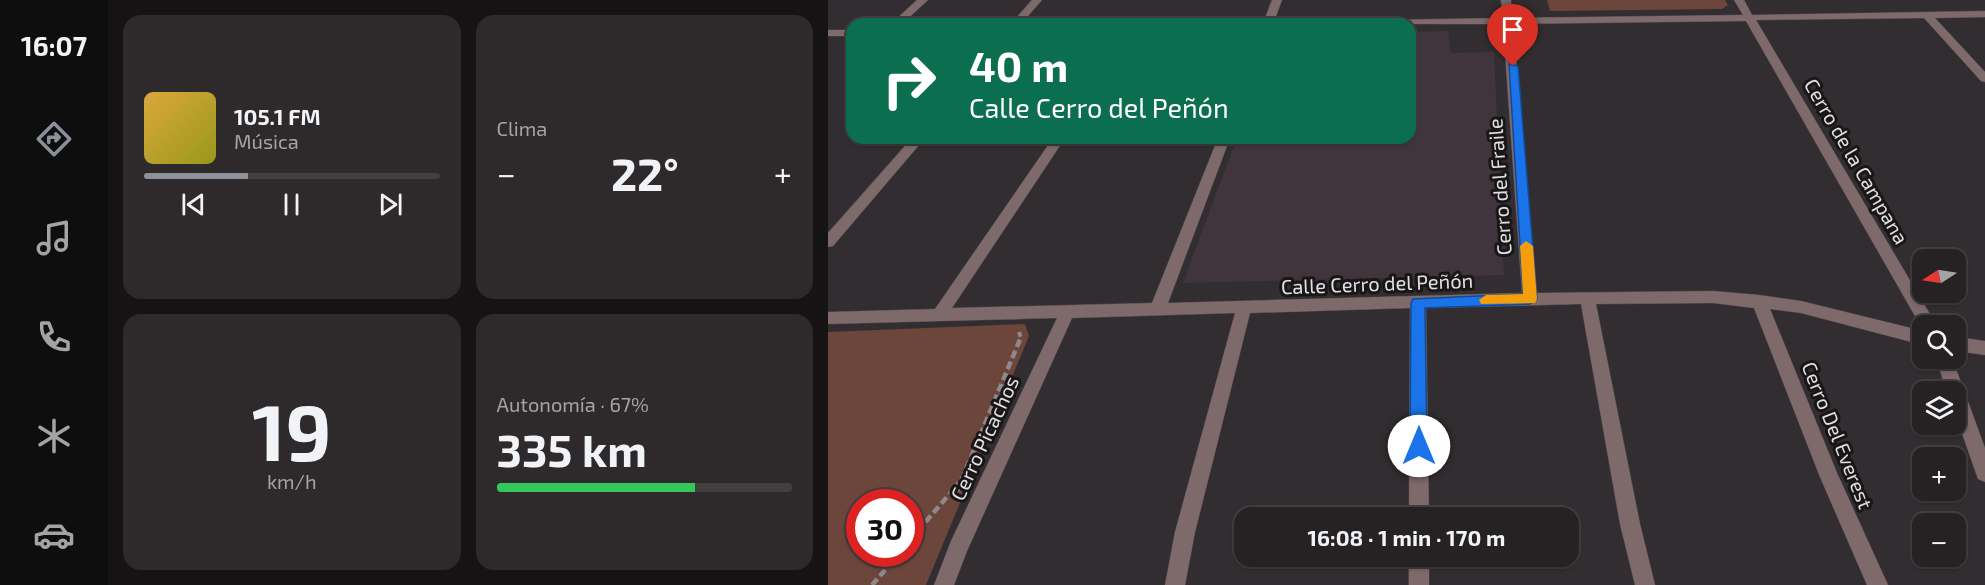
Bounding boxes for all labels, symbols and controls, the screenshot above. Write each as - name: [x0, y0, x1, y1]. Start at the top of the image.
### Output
- pin: [1487, 4, 1538, 66]
- icon: arrive: [1496, 13, 1529, 46]
- text: 16:07: [21, 29, 87, 61]
- text: 40 m: [969, 40, 1068, 90]
- icon: right: [870, 42, 948, 120]
- street label: Cerro de la Campana: [1800, 74, 1914, 248]
- text: Calle Cerro del Peñón: [969, 91, 1229, 123]
- text: 105.1 FM: [234, 103, 321, 129]
- text: Clima: [497, 116, 547, 140]
- icon: directions: [33, 118, 75, 160]
- street label: Cerro del Fraile: [1482, 118, 1516, 256]
- text: Música: [234, 129, 299, 153]
- text: 22°: [611, 146, 679, 200]
- text: −: [497, 153, 516, 193]
- text: +: [774, 153, 792, 193]
- icon: previous: [177, 188, 210, 221]
- icon: pause: [275, 188, 308, 221]
- icon: next: [374, 188, 407, 221]
- icon: music: [33, 217, 75, 259]
- north arrow: [1912, 249, 1966, 303]
- map controls: [1912, 249, 1966, 567]
- street label: Calle Cerro del Peñón: [1280, 268, 1474, 298]
- button: search: [1912, 315, 1966, 369]
- icon: phone: [33, 316, 75, 358]
- street label: Cerro Del Everest: [1798, 358, 1879, 512]
- street label: Cerro Picachos: [945, 372, 1023, 504]
- button: layers: [1912, 381, 1966, 435]
- text: 19: [252, 383, 332, 477]
- text: Autonomía · 67%: [497, 392, 649, 416]
- position arrow: [1387, 414, 1451, 478]
- icon: climate: [33, 415, 75, 457]
- text: 335 km: [497, 422, 647, 476]
- button: +: [1912, 447, 1966, 501]
- text: km/h: [267, 469, 317, 493]
- speed limit sign: 30: [846, 489, 924, 567]
- button: −: [1912, 513, 1966, 567]
- icon: car: [33, 514, 75, 556]
- text: 16:08 · 1 min · 170 m: [1308, 524, 1505, 550]

